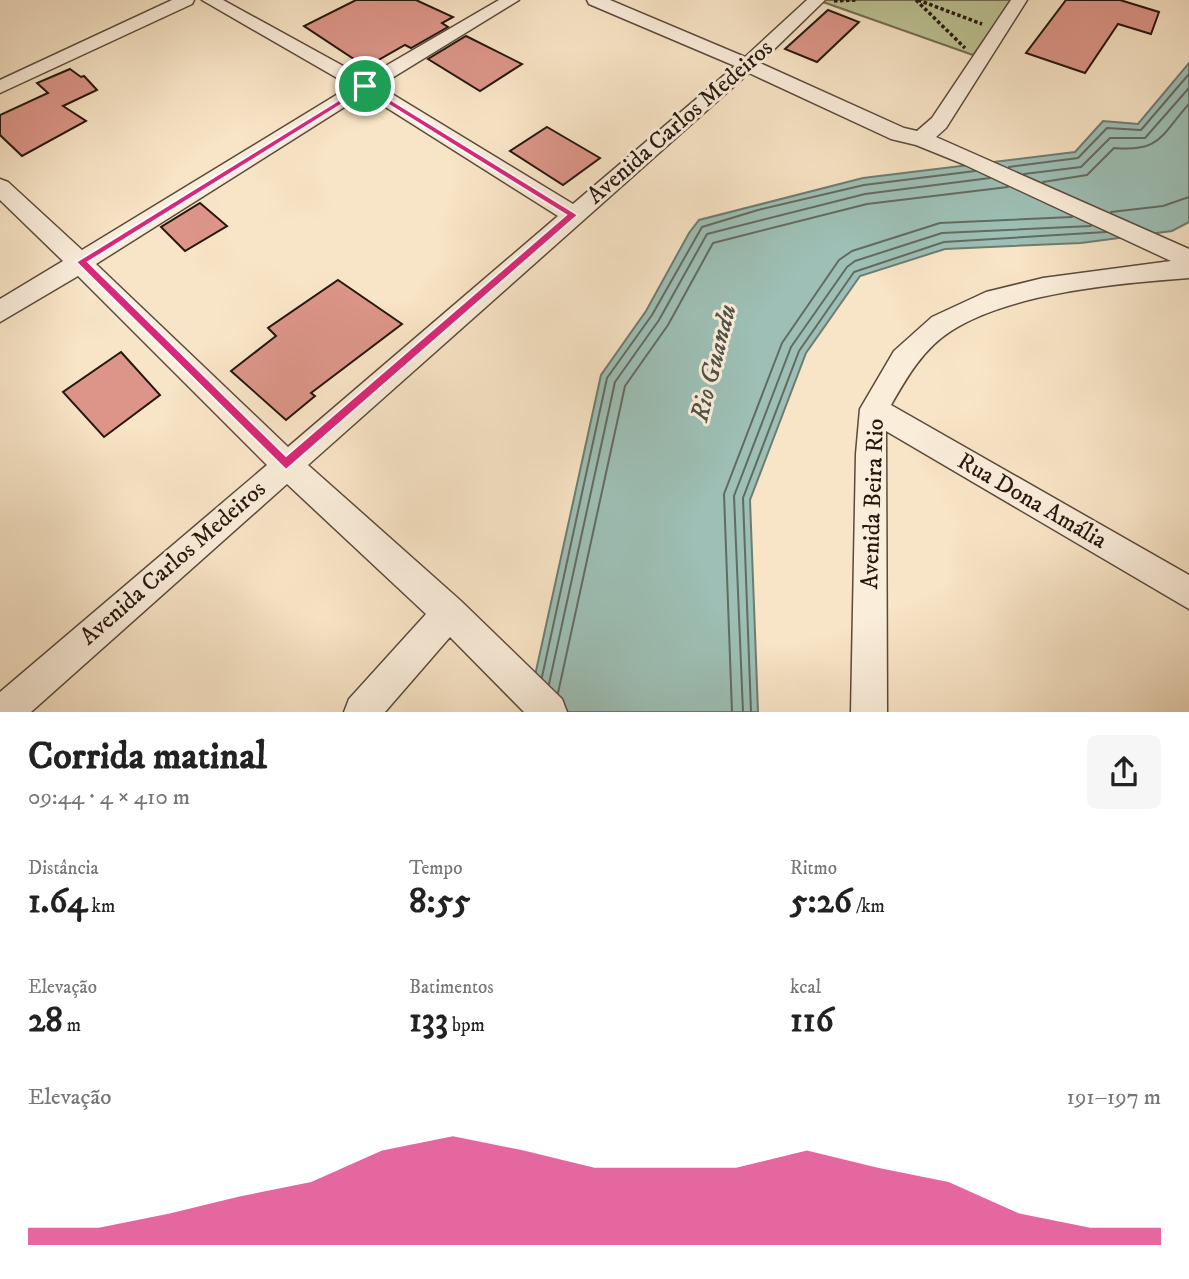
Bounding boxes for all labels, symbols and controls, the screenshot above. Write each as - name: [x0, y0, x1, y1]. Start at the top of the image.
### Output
- street label: Avenida Carlos Medeiros: [581, 33, 779, 211]
- pin: [335, 56, 395, 116]
- icon: arrive: [346, 67, 384, 105]
- water label: Rio Guandu: [683, 301, 745, 426]
- street label: Avenida Beira Rio: [855, 418, 891, 590]
- street label: Rua Dona Amália: [952, 446, 1113, 556]
- street label: Avenida Carlos Medeiros: [74, 474, 272, 652]
- text: Corrida matinal: [28, 733, 267, 781]
- button: share: [1087, 735, 1161, 809]
- text: 09:44 · 4 × 410 m: [28, 783, 190, 812]
- text: Distância: [28, 857, 99, 880]
- text: Tempo: [409, 857, 462, 880]
- text: Ritmo: [790, 857, 837, 880]
- text: 1.64: [28, 880, 88, 924]
- text: 8:55: [409, 880, 470, 924]
- text: 5:26: [790, 880, 852, 924]
- text: km: [88, 895, 115, 918]
- text: /km: [852, 895, 885, 918]
- text: Elevação: [28, 976, 97, 999]
- text: Batimentos: [409, 976, 494, 999]
- text: kcal: [790, 976, 821, 999]
- text: 28: [28, 999, 63, 1043]
- text: 133: [409, 999, 448, 1043]
- text: 116: [790, 999, 834, 1043]
- text: m: [63, 1014, 81, 1037]
- text: bpm: [448, 1014, 485, 1037]
- text: Elevação: [28, 1083, 111, 1112]
- text: 191–197 m: [1067, 1083, 1161, 1112]

